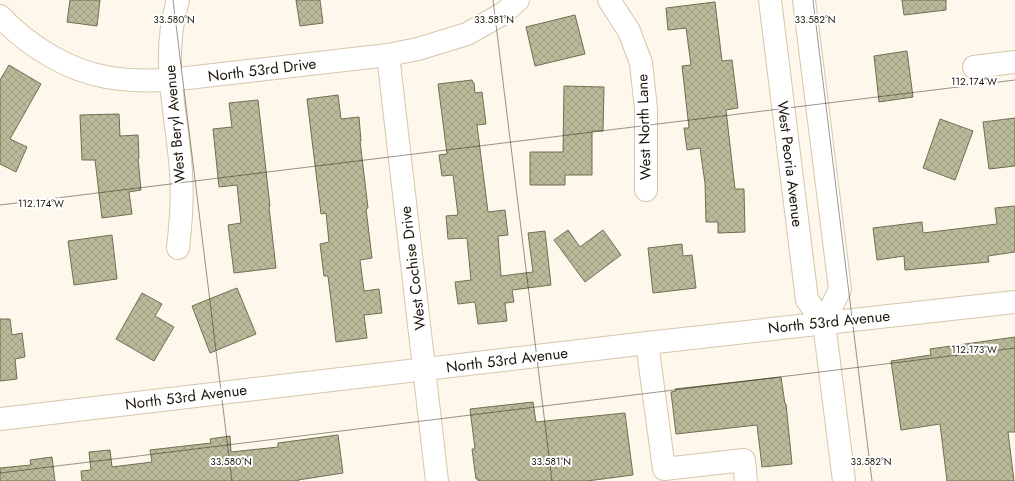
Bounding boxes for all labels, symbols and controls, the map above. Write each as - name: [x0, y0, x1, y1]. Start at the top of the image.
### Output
- text: 33.580°N: [153, 12, 195, 27]
- text: 33.581°N: [474, 12, 514, 27]
- text: 33.582°N: [794, 12, 836, 27]
- street label: North 53rd Drive: [206, 52, 318, 88]
- street label: West Beryl Avenue: [159, 64, 191, 184]
- street label: West North Lane: [631, 73, 657, 180]
- text: 112.174°W: [951, 74, 997, 89]
- street label: West Peoria Avenue: [771, 100, 809, 228]
- text: 112.174°W: [18, 196, 64, 211]
- street label: West Cochise Drive: [394, 205, 432, 331]
- street label: North 53rd Avenue: [767, 305, 891, 339]
- street label: North 53rd Avenue: [445, 342, 569, 378]
- text: 112.173°W: [951, 342, 997, 357]
- street label: North 53rd Avenue: [124, 379, 248, 415]
- text: 33.580°N: [210, 454, 252, 469]
- text: 33.581°N: [531, 454, 571, 469]
- text: 33.582°N: [850, 454, 892, 469]

